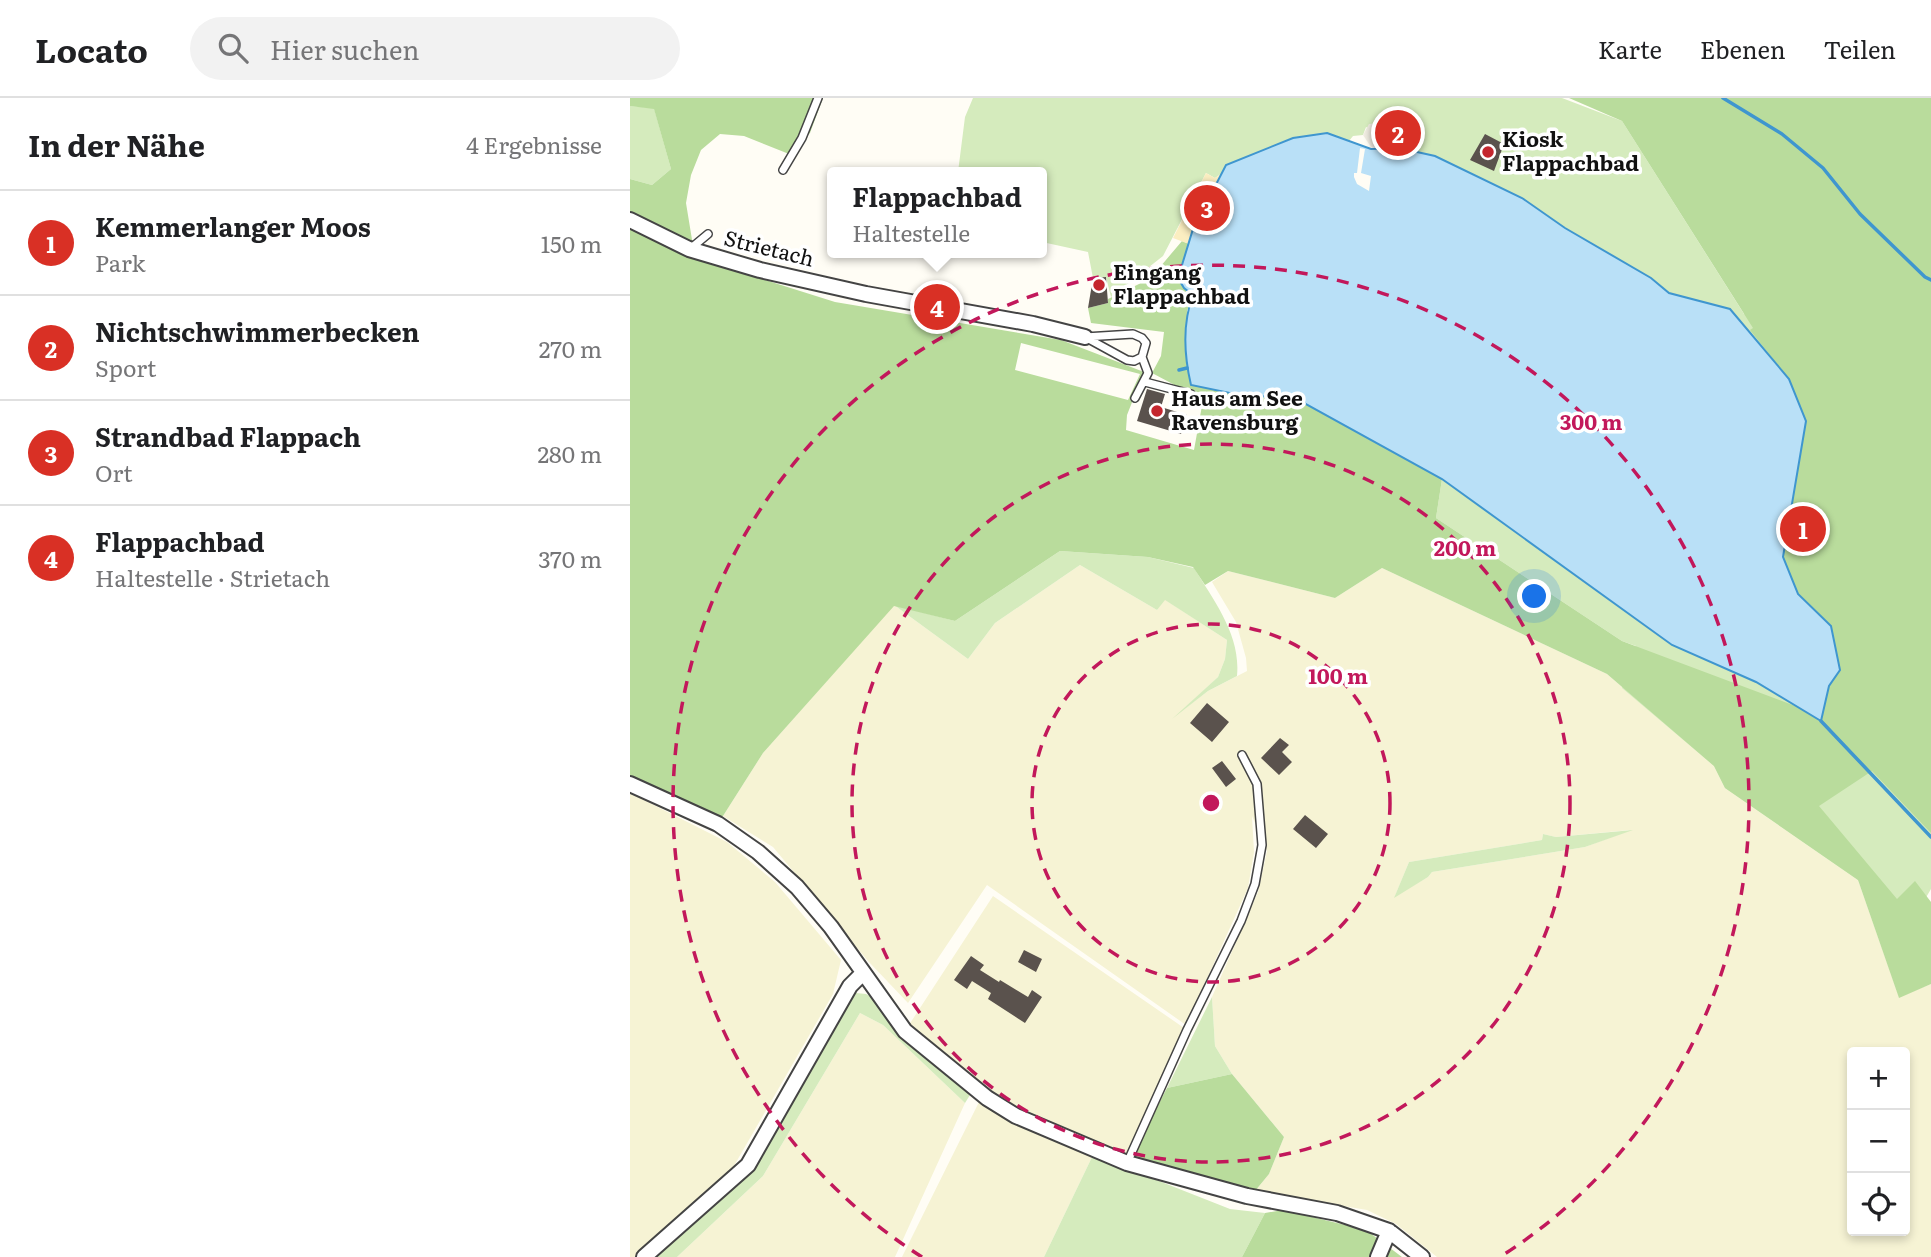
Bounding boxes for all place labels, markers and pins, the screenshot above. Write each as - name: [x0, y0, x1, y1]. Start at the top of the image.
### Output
- pin: 2: [1375, 107, 1421, 159]
- place label: Kiosk Flappachbad: [1502, 122, 1639, 177]
- marker: Kiosk Flappachbad: [1480, 144, 1496, 160]
- pin: 3: [1184, 182, 1230, 234]
- place label: Eingang Flappachbad: [1113, 255, 1250, 310]
- marker: Eingang Flappachbad: [1091, 277, 1107, 293]
- pin: 4: [914, 281, 960, 333]
- place label: Haus am See Ravensburg: [1171, 381, 1303, 436]
- marker: Haus am See Ravensburg: [1149, 403, 1165, 419]
- pin: 1: [1780, 503, 1826, 555]
- centre of rings: [1199, 791, 1223, 815]

